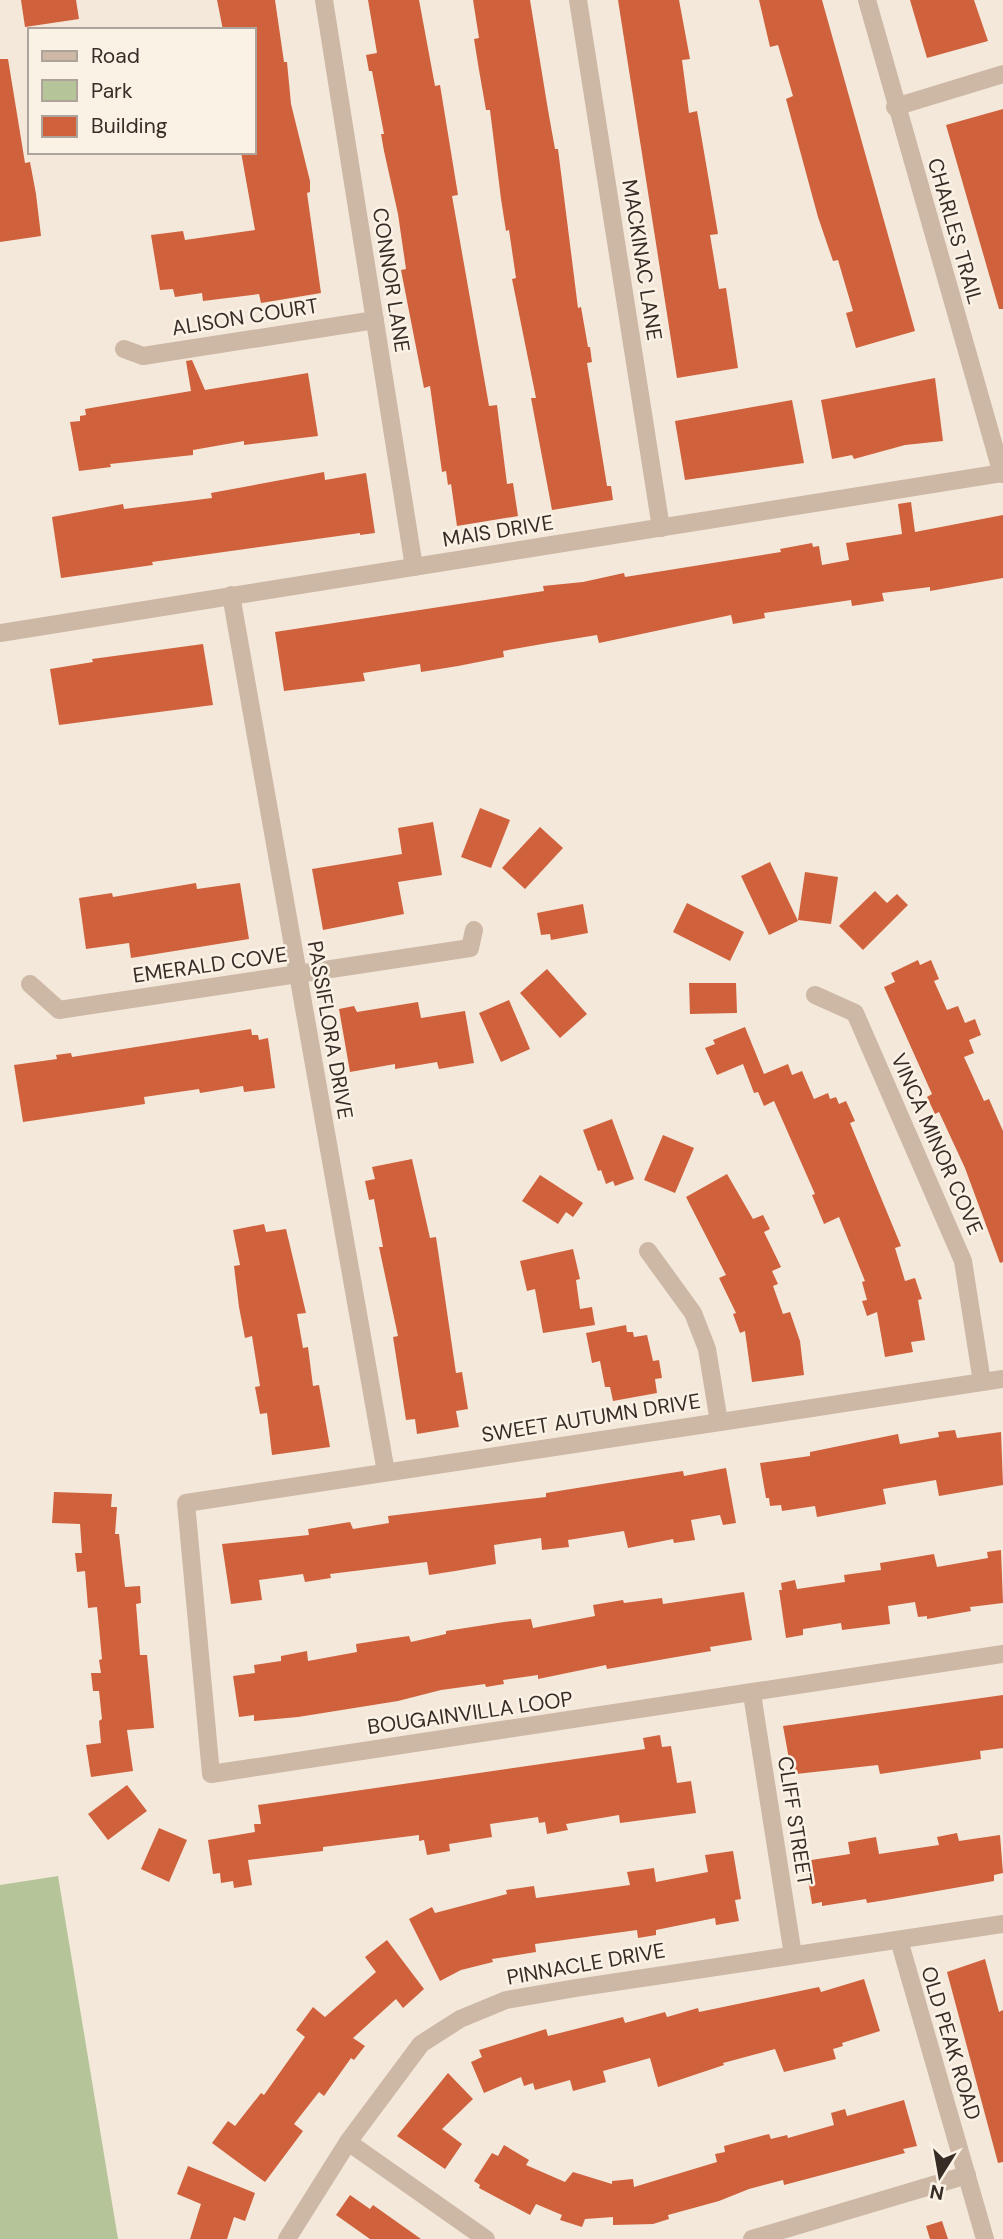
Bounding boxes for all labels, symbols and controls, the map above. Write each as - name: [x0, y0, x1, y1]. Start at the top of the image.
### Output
- legend: [28, 28, 256, 154]
- text: Road: [91, 42, 140, 70]
- text: Park: [91, 77, 133, 105]
- text: Building: [91, 112, 168, 140]
- street label: CHARLES TRAIL: [921, 155, 989, 307]
- street label: MACKINAC LANE: [615, 177, 669, 343]
- street label: CONNOR LANE: [366, 206, 416, 354]
- street label: ALISON COURT: [170, 292, 320, 342]
- street label: MAIS DRIVE: [440, 508, 556, 554]
- street label: PASSIFLORA DRIVE: [301, 939, 359, 1121]
- street label: EMERALD COVE: [131, 940, 289, 990]
- street label: VINCA MINOR COVE: [884, 1049, 990, 1239]
- street label: SWEET AUTUMN DRIVE: [479, 1387, 703, 1449]
- street label: BOUGAINVILLA LOOP: [366, 1685, 574, 1741]
- street label: CLIFF STREET: [771, 1754, 819, 1888]
- street label: PINNACLE DRIVE: [505, 1936, 667, 1992]
- street label: OLD PEAK ROAD: [914, 1963, 988, 2123]
- north arrow: [905, 2141, 975, 2211]
- text: N: [928, 2179, 946, 2206]

